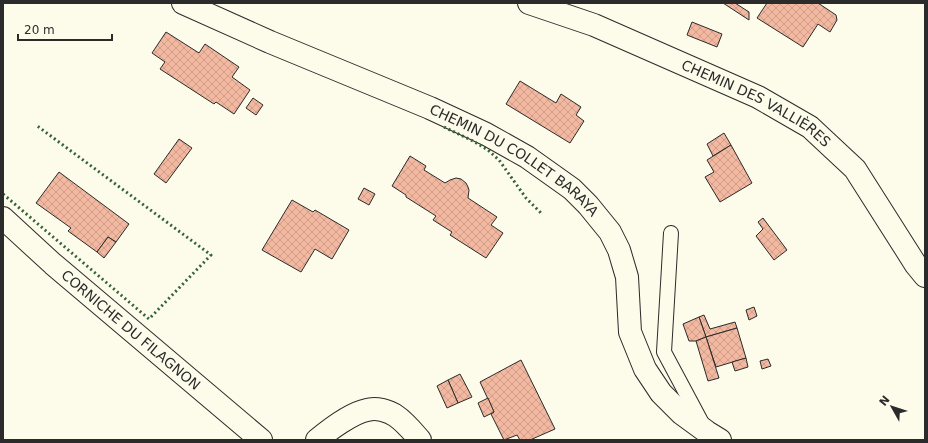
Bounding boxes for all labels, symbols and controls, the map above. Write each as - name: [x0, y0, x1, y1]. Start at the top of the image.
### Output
- scale bar: [18, 16, 112, 42]
- text: 20 m: [24, 23, 55, 37]
- street label: CHEMIN DES VALLIÈRES: [679, 56, 834, 150]
- street label: CHEMIN DU COLLET BARAYA: [427, 101, 602, 220]
- street label: CORNICHE DU FILAGNON: [58, 267, 204, 393]
- north arrow: [872, 387, 912, 427]
- text: N: [877, 393, 893, 409]

